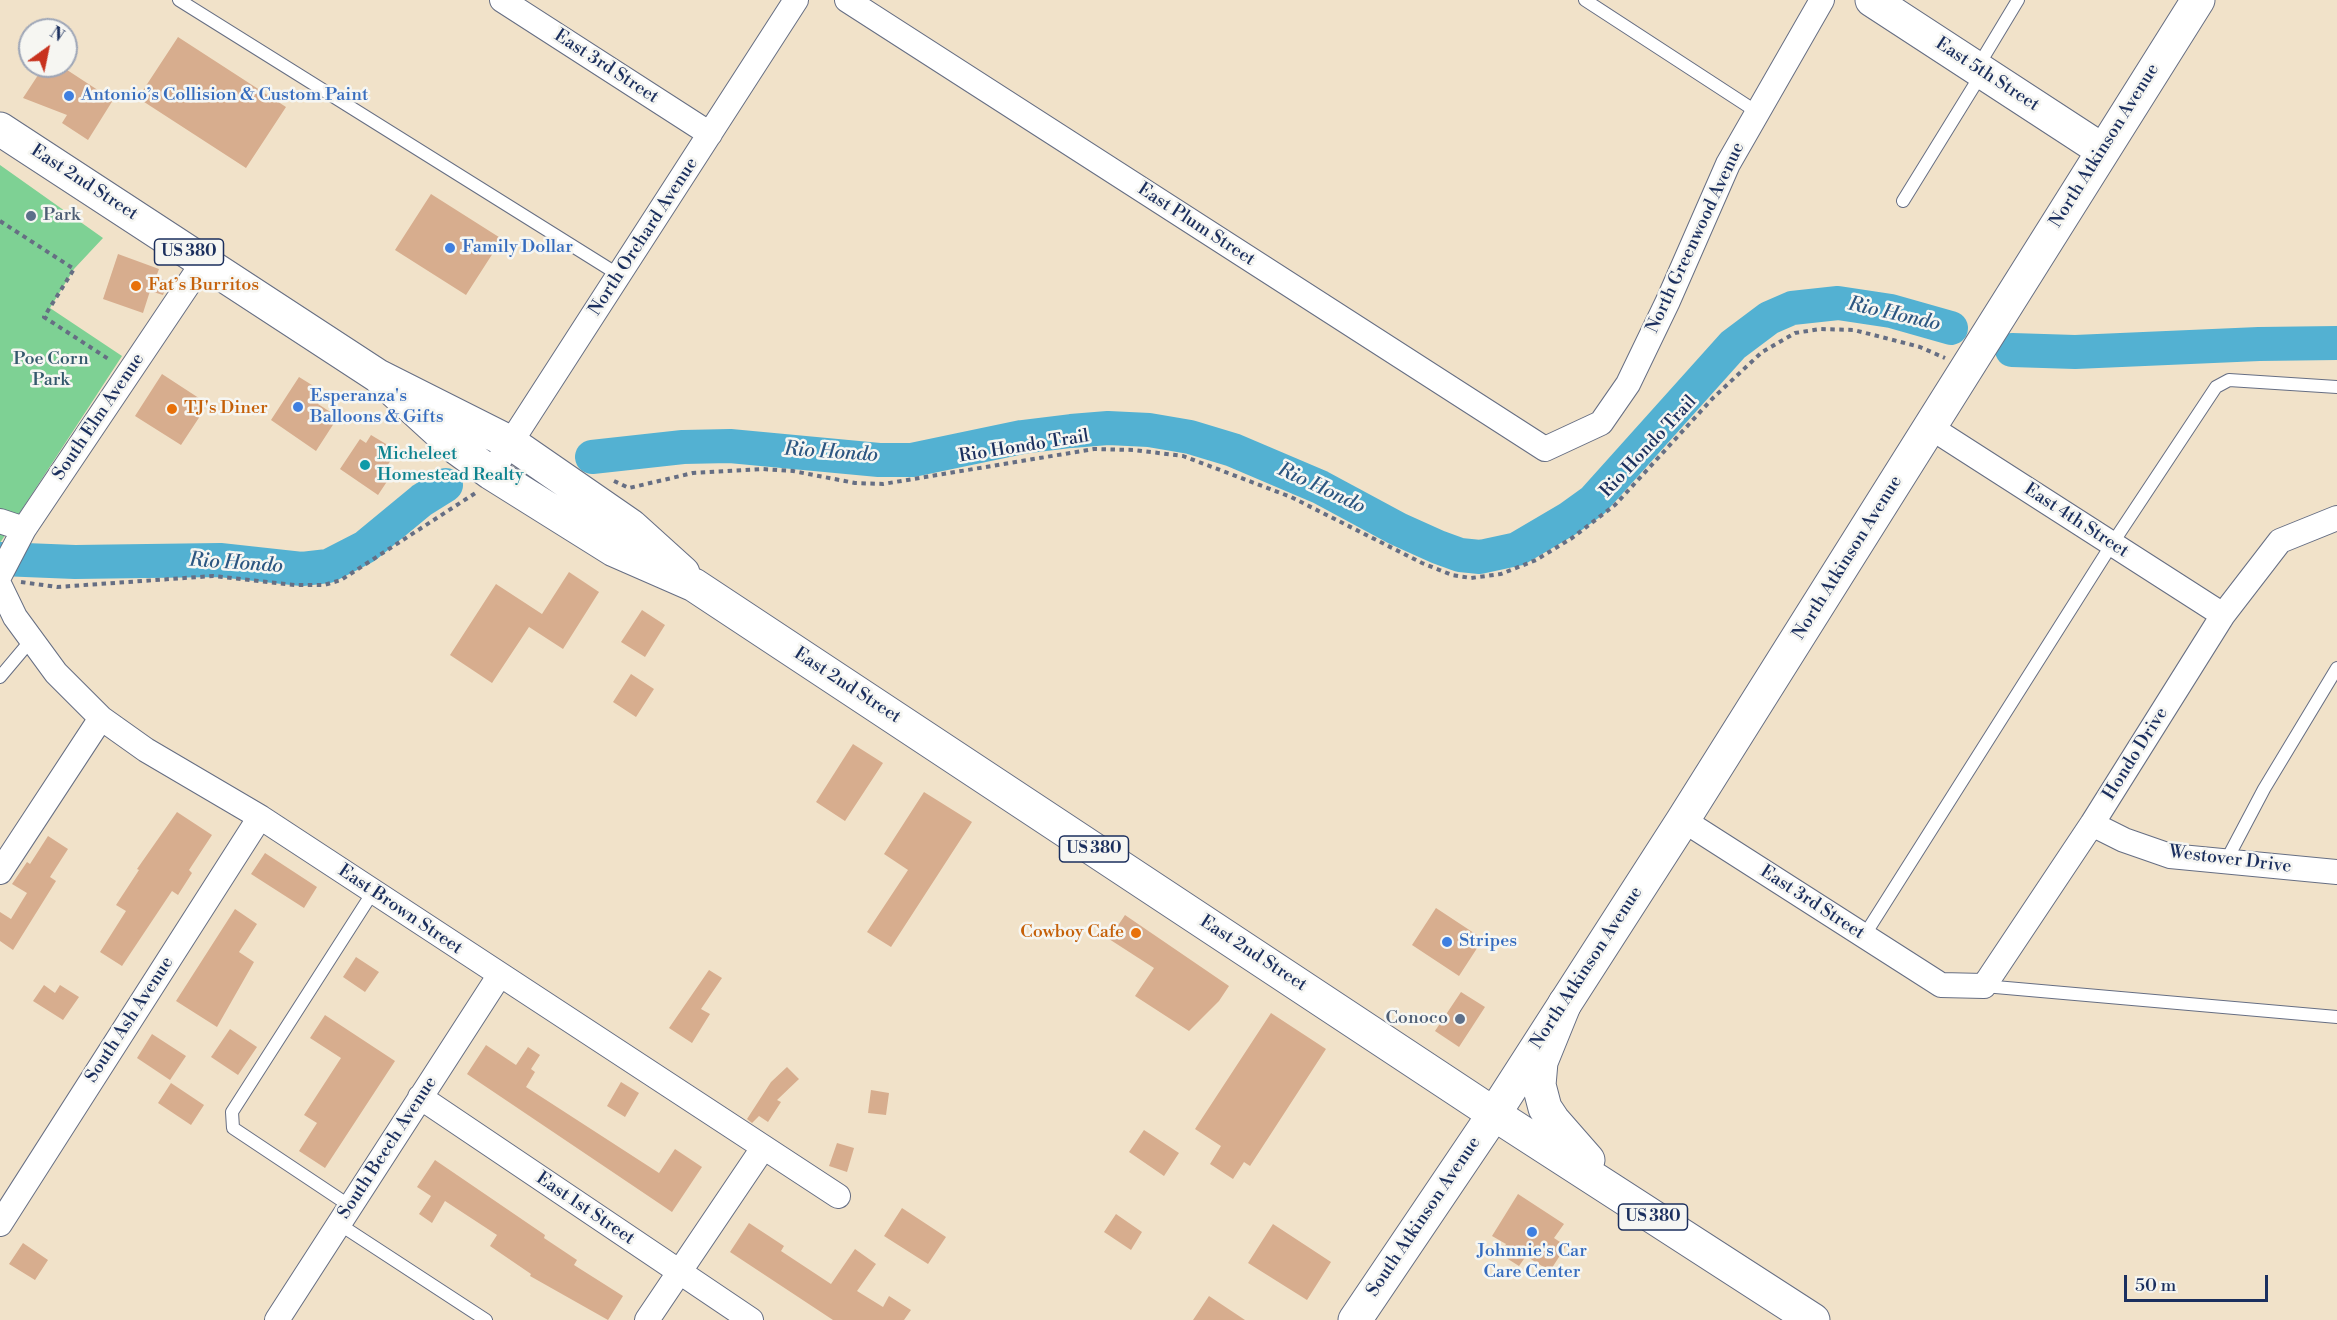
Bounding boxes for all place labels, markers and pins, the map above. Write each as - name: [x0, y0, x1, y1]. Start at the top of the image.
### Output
- place label: Antonio’s Collision & Custom Paint: [81, 85, 368, 107]
- marker: Antonio’s Collision & Custom Paint: [62, 89, 76, 103]
- place label: Park: [43, 205, 80, 227]
- marker: Park: [24, 209, 38, 223]
- place label: Family Dollar: [462, 237, 573, 259]
- marker: Family Dollar: [443, 241, 457, 255]
- place label: Fat’s Burritos: [148, 275, 259, 297]
- marker: Fat’s Burritos: [129, 279, 143, 293]
- place label: Esperanza's Balloons & Gifts: [310, 386, 444, 428]
- place label: TJ's Diner: [184, 398, 268, 420]
- marker: Esperanza's Balloons & Gifts: [291, 400, 305, 414]
- marker: TJ's Diner: [165, 402, 179, 416]
- place label: Micheleet Homestead Realty: [377, 444, 524, 486]
- marker: Micheleet Homestead Realty: [358, 458, 372, 472]
- place label: Cowboy Cafe: [1020, 922, 1124, 944]
- marker: Cowboy Cafe: [1129, 926, 1143, 940]
- place label: Stripes: [1459, 931, 1517, 953]
- marker: Stripes: [1440, 935, 1454, 949]
- place label: Conoco: [1385, 1008, 1448, 1030]
- marker: Conoco: [1453, 1012, 1467, 1026]
- marker: Johnnie's Car Care Center: [1525, 1225, 1539, 1239]
- place label: Johnnie's Car Care Center: [1477, 1241, 1587, 1284]

